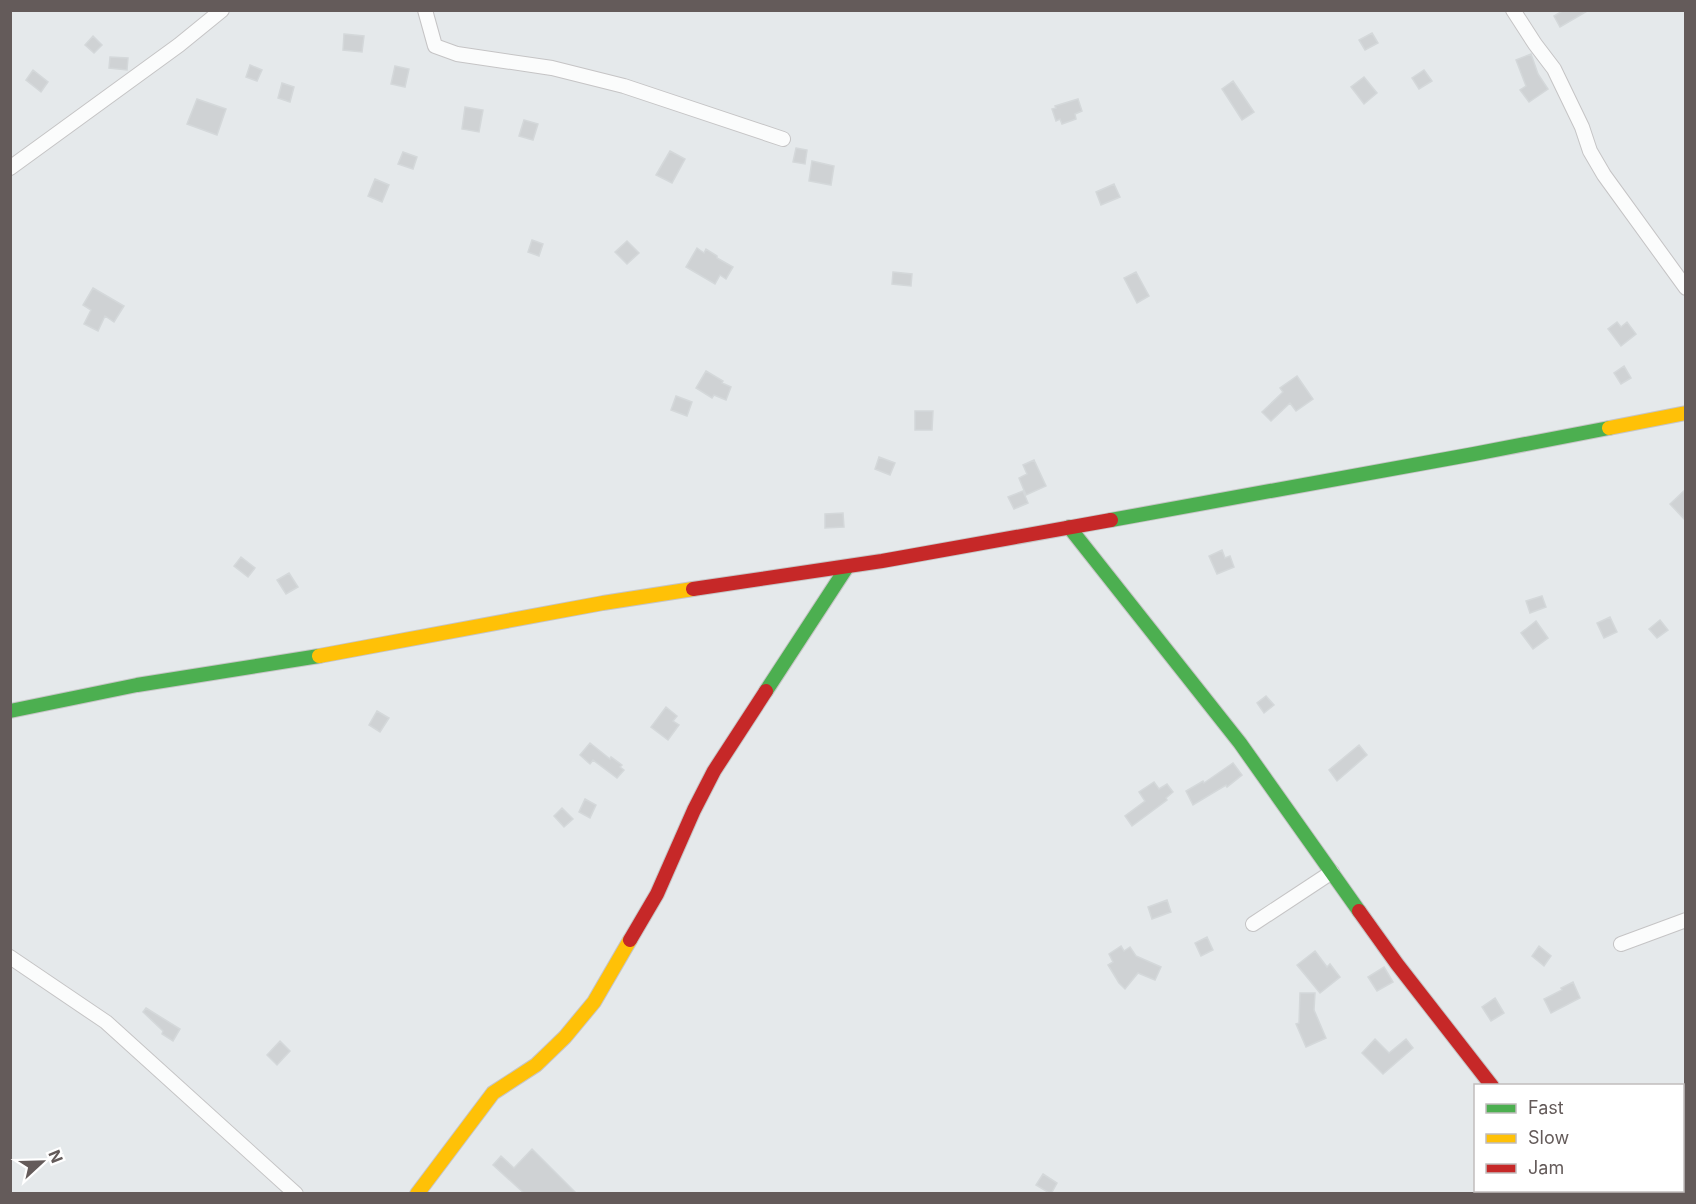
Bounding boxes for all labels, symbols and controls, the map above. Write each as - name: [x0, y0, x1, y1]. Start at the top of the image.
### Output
- legend: [1474, 1084, 1684, 1192]
- text: Fast: [1528, 1097, 1564, 1118]
- text: Slow: [1528, 1127, 1569, 1148]
- north arrow: [12, 1132, 72, 1192]
- text: N: [44, 1147, 67, 1166]
- text: Jam: [1528, 1157, 1564, 1178]

